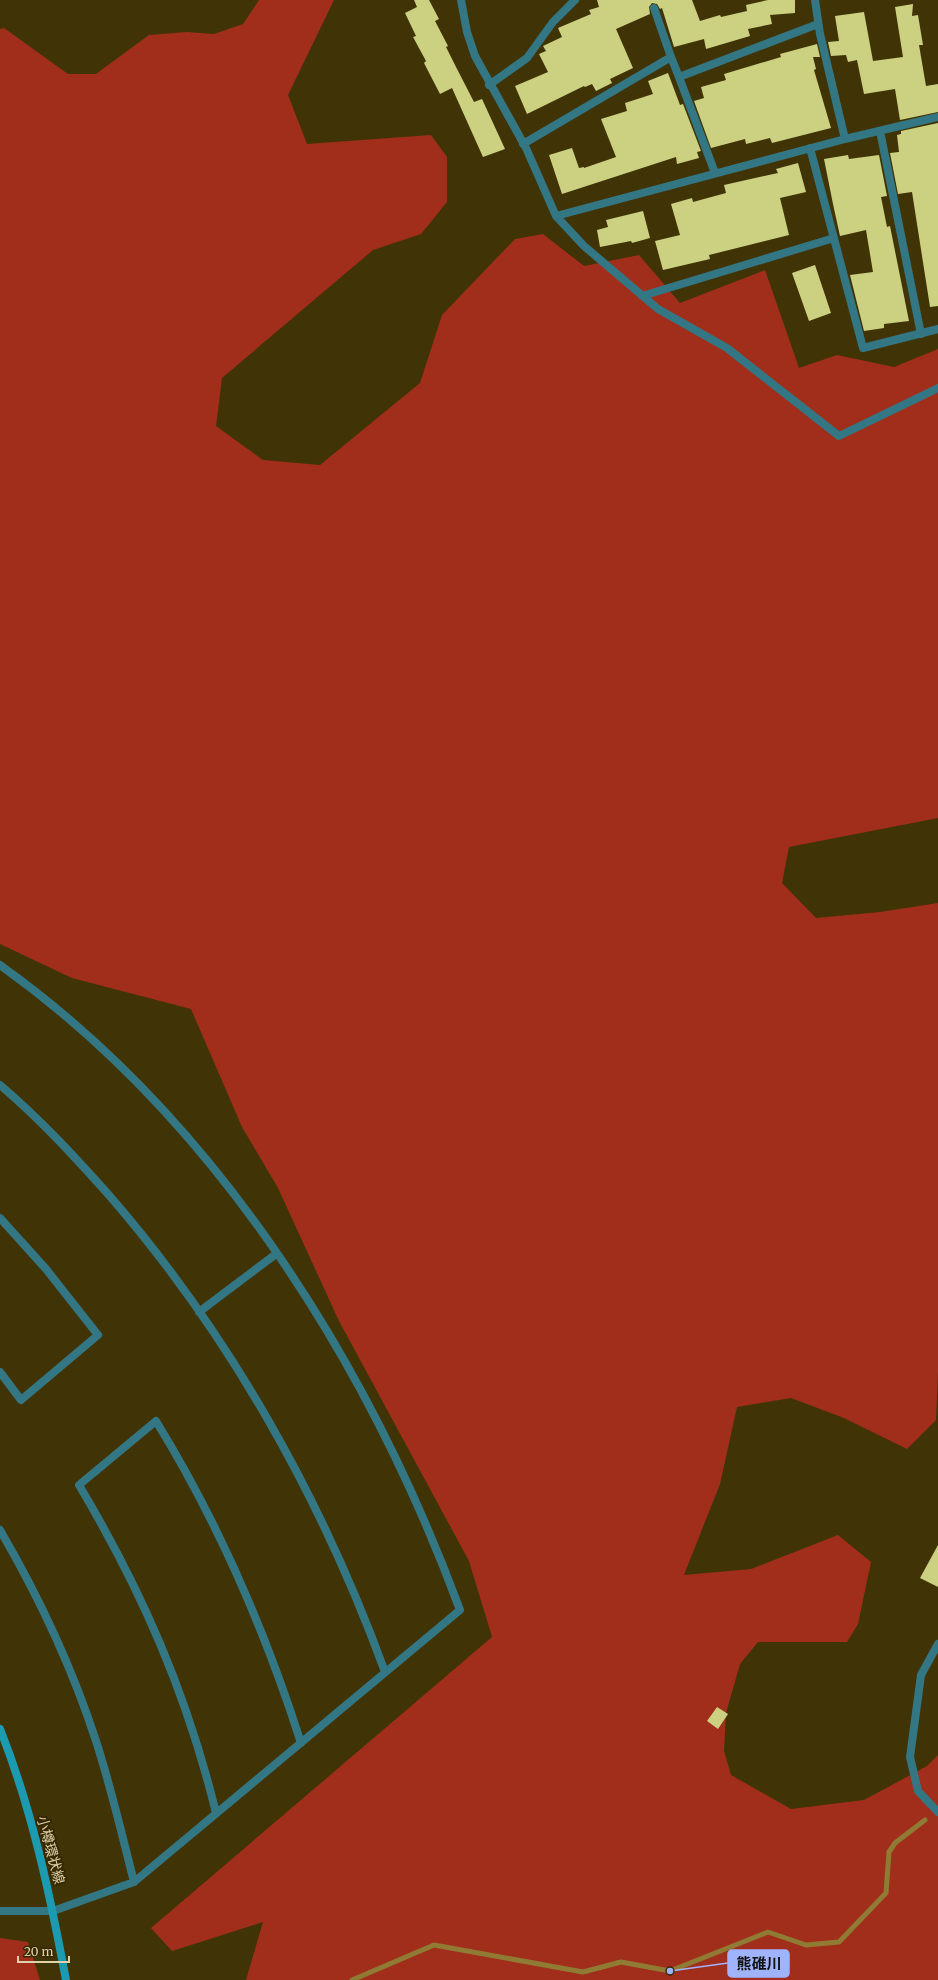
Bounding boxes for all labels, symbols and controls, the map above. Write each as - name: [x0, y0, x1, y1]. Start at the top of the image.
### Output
- street label: 小樽環状線: [33, 1814, 69, 1886]
- scale bar: [18, 1938, 69, 1964]
- text: 20 m: [24, 1944, 53, 1959]
- callout: 熊碓川: [728, 1950, 789, 1977]
- text: 熊碓川: [736, 1954, 782, 1973]

